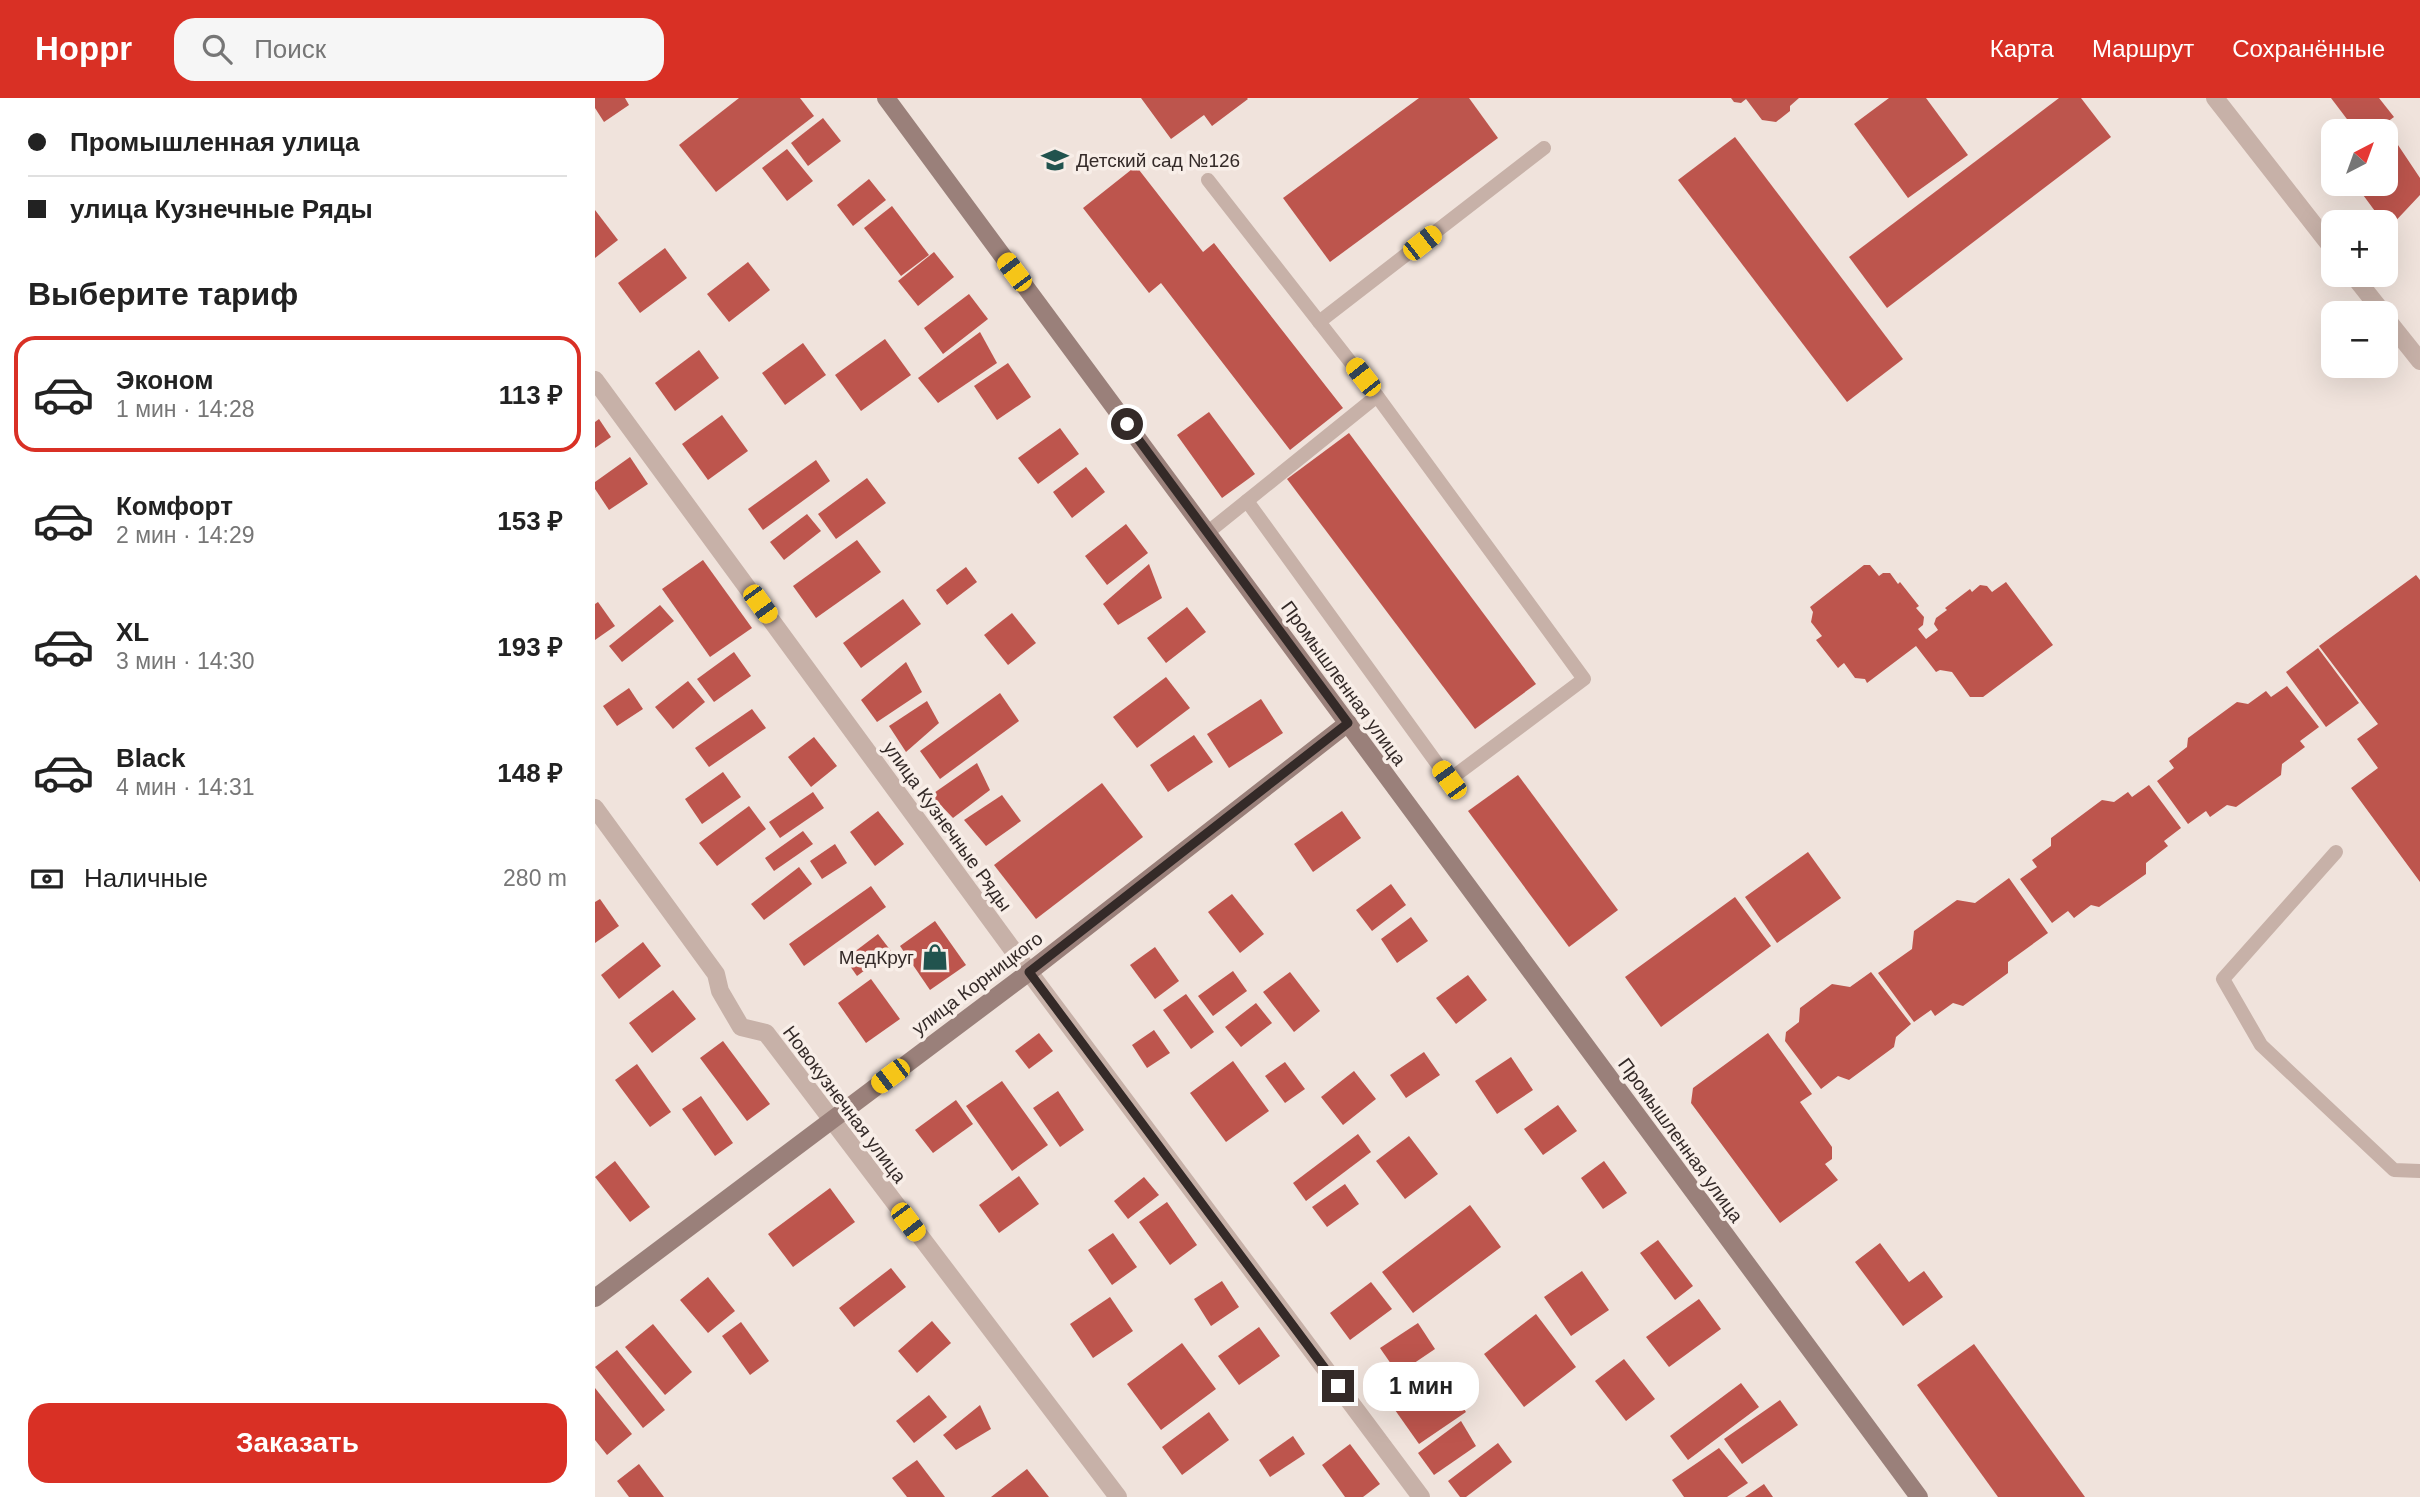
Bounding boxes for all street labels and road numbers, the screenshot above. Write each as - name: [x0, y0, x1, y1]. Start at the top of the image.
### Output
- street label: Промышленная улица: [1277, 597, 1410, 770]
- street label: улица Кузнечные Ряды: [879, 738, 1016, 915]
- street label: улица Корницкого: [908, 928, 1047, 1039]
- street label: Новокузнечная улица: [779, 1022, 911, 1187]
- street label: Промышленная улица: [1614, 1054, 1747, 1227]

